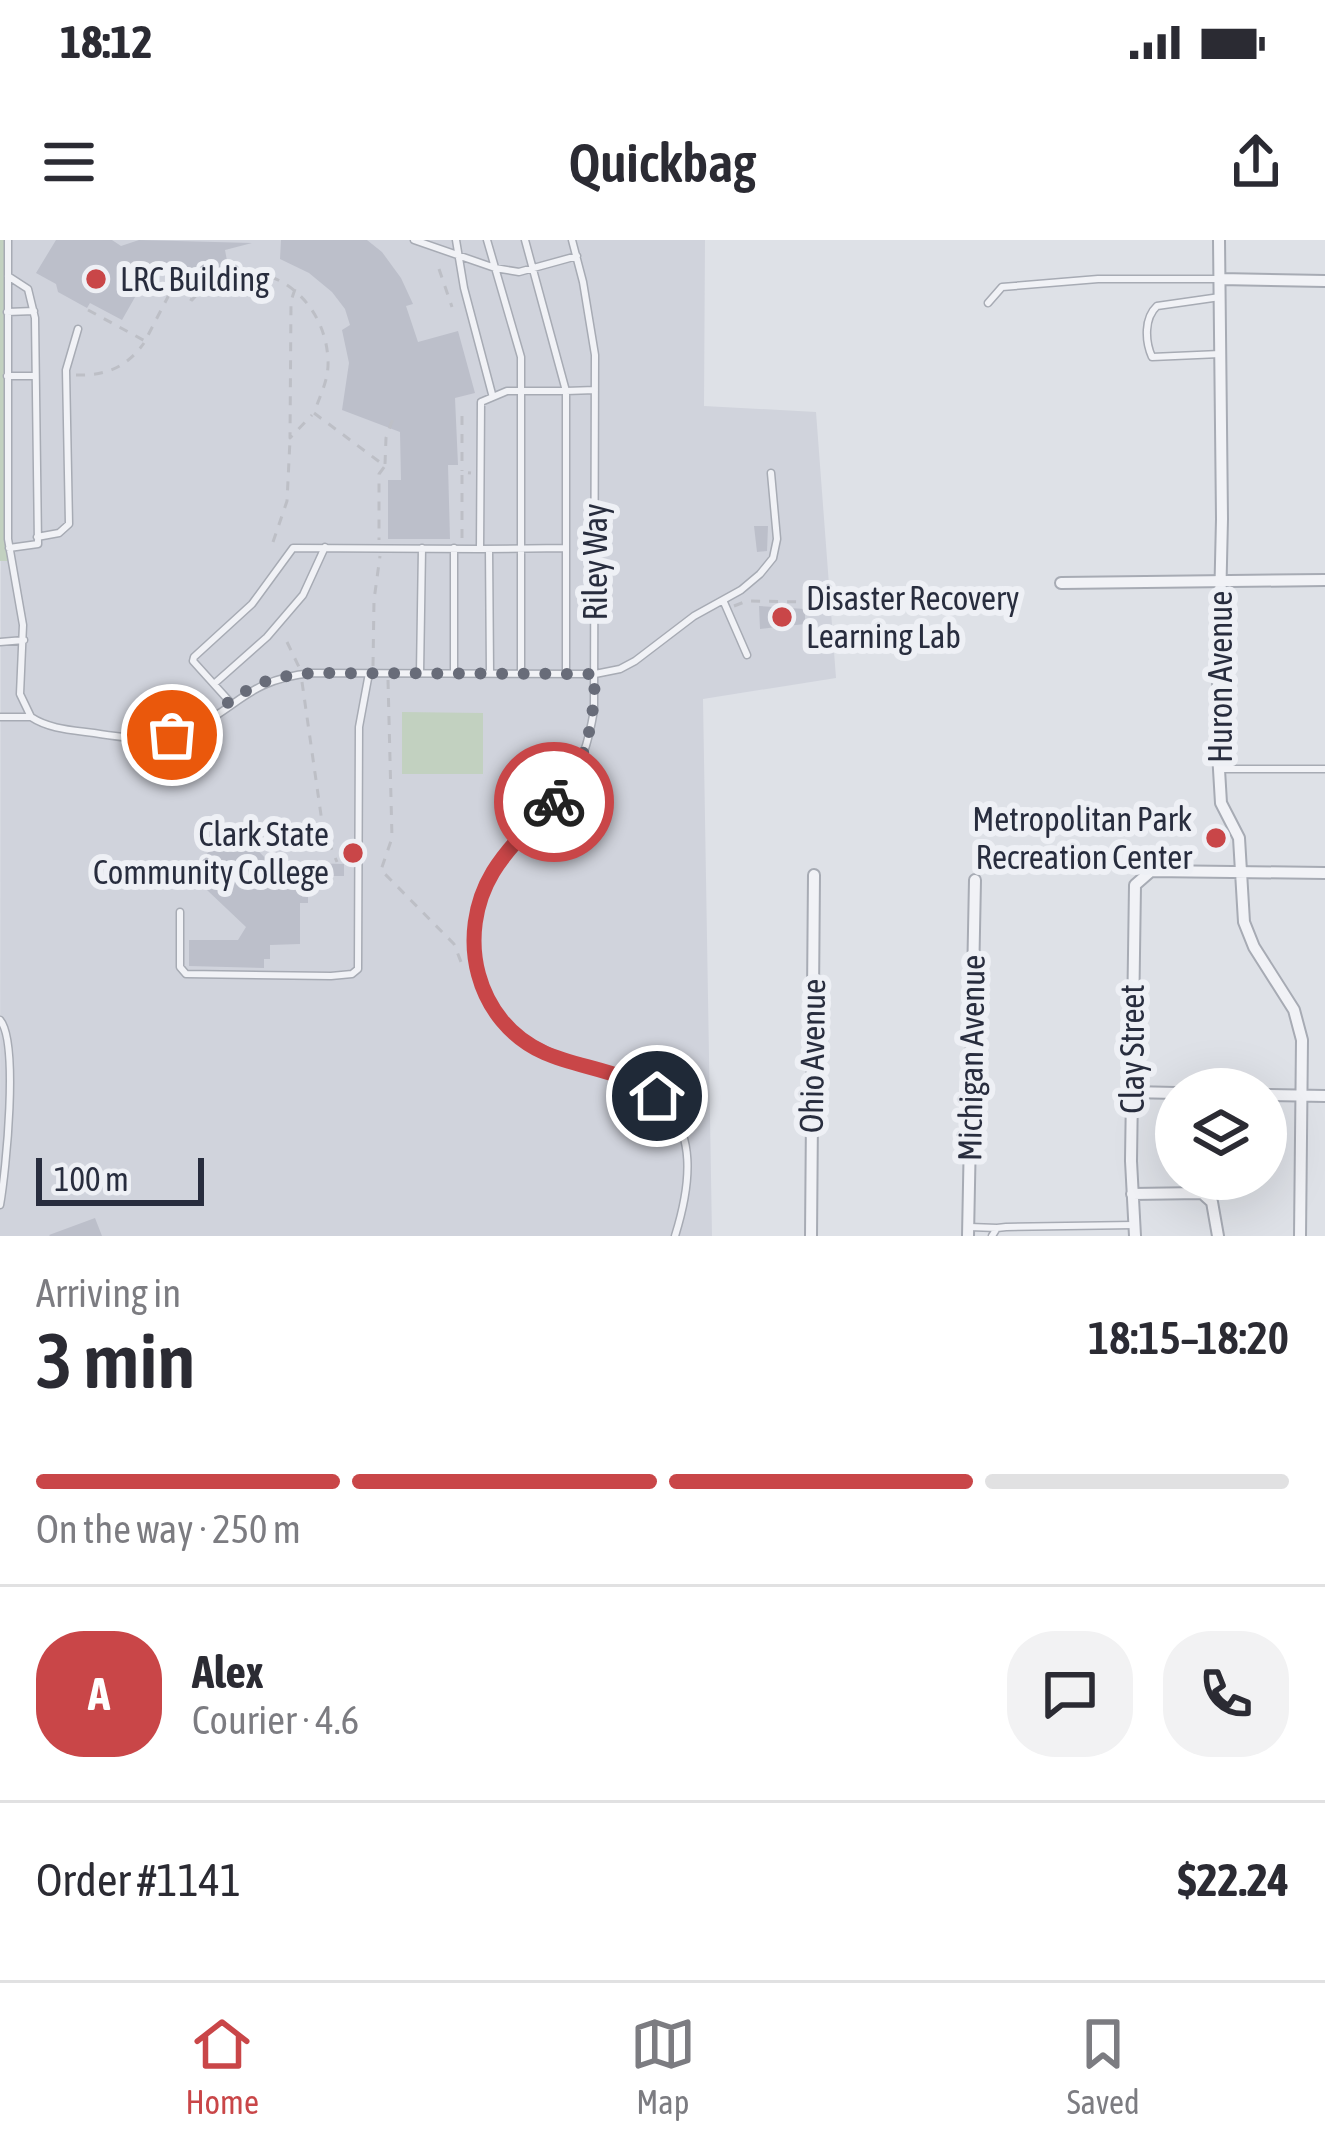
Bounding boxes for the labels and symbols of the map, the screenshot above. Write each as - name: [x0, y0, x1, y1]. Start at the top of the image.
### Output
- place label: LRC Building: [120, 260, 270, 298]
- marker: LRC Building: [83, 266, 109, 292]
- street label: Riley Way: [576, 503, 614, 621]
- place label: Disaster Recovery Learning Lab: [806, 579, 1019, 655]
- street label: Huron Avenue: [1201, 591, 1239, 763]
- marker: Disaster Recovery Learning Lab: [769, 604, 795, 630]
- pin: [121, 684, 223, 786]
- courier: [494, 742, 614, 862]
- place label: Metropolitan Park Recreation Center: [972, 800, 1193, 876]
- place label: Clark State Community College: [93, 815, 329, 891]
- marker: Metropolitan Park Recreation Center: [1203, 825, 1229, 851]
- marker: Clark State Community College: [340, 840, 366, 866]
- street label: Michigan Avenue: [950, 955, 992, 1161]
- street label: Ohio Avenue: [792, 979, 832, 1133]
- street label: Clay Street: [1113, 984, 1151, 1114]
- pin: [606, 1045, 708, 1147]
- scale bar: [36, 1152, 204, 1205]

